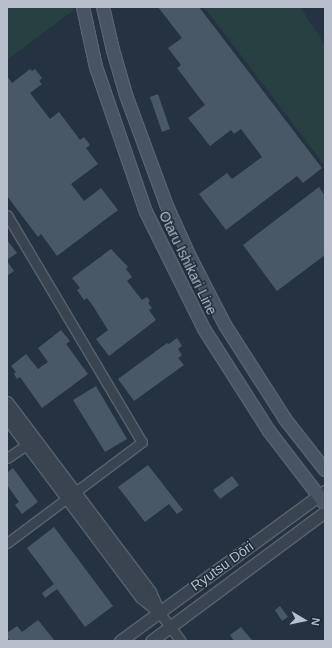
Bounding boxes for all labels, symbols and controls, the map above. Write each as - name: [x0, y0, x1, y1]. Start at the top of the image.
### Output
- street label: Otaru Ishikari Line: [156, 208, 220, 318]
- street label: Ryutsu Dōri: [187, 538, 257, 594]
- north arrow: [284, 600, 324, 640]
- text: N: [309, 617, 322, 627]

